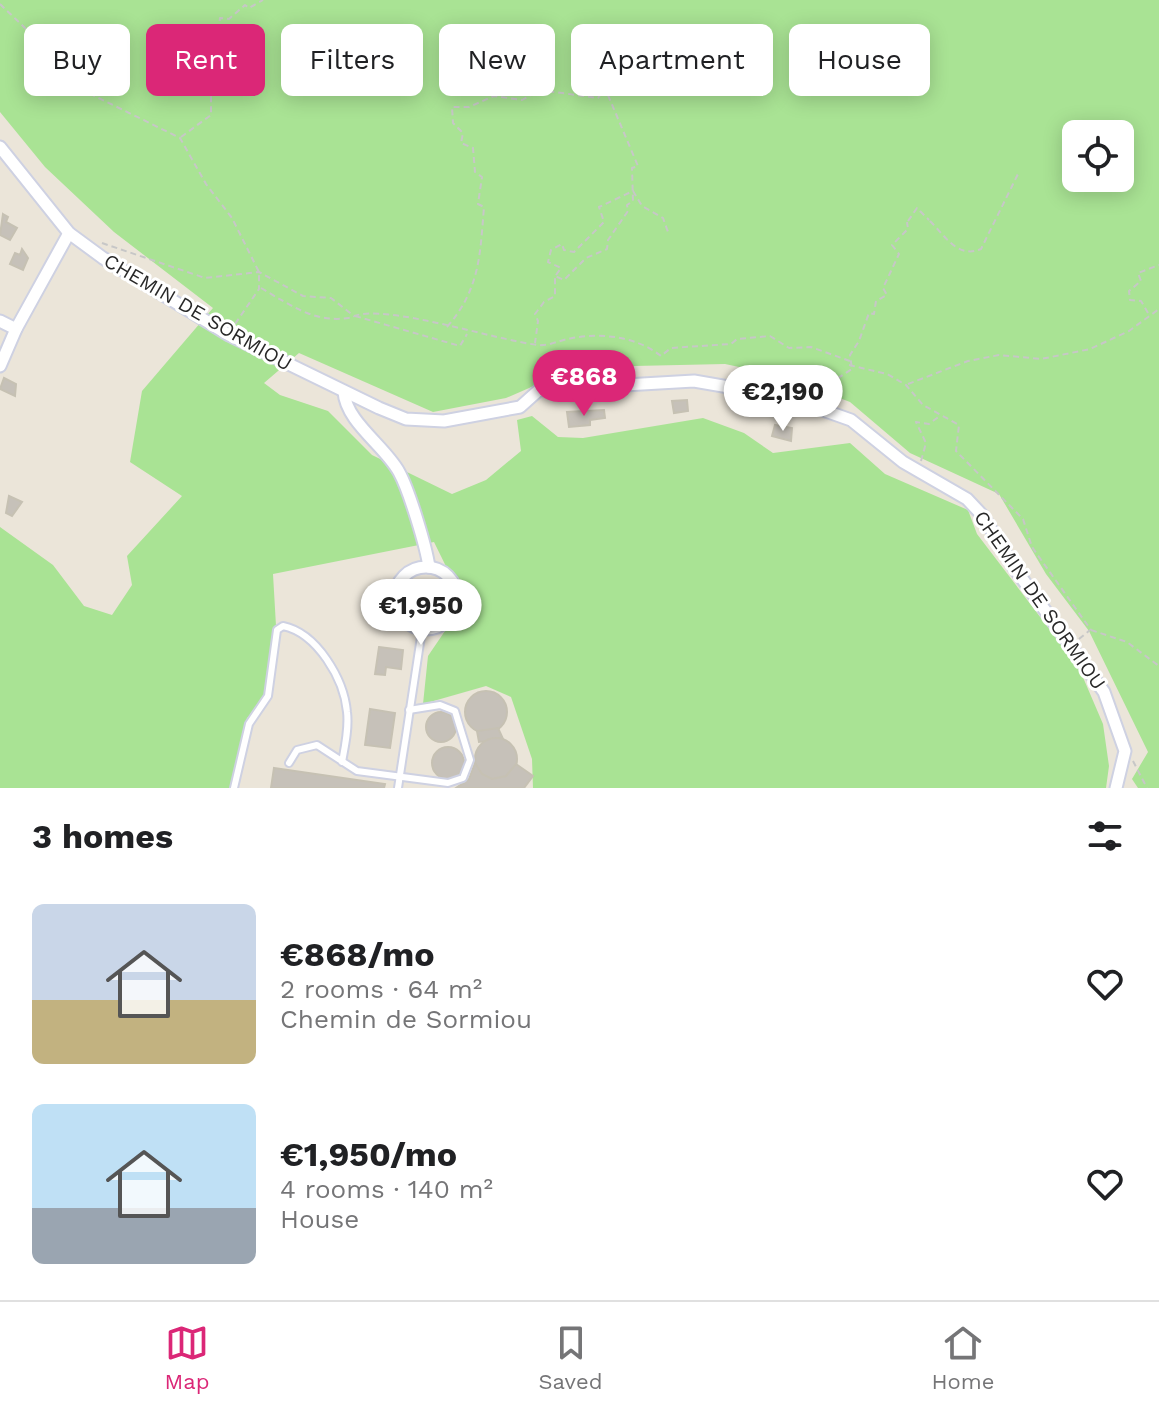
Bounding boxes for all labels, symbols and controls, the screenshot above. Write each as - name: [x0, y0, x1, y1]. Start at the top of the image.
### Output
- chip: Buy: [24, 24, 130, 96]
- chip: Rent: [146, 24, 265, 96]
- chip: Filters: [281, 24, 423, 96]
- chip: New: [439, 24, 555, 96]
- chip: Apartment: [571, 24, 773, 96]
- chip: House: [789, 24, 930, 96]
- map controls: [1062, 120, 1134, 192]
- button: locate: [1062, 120, 1134, 192]
- street label: CHEMIN DE SORMIOU: [100, 248, 296, 376]
- pin: €868: [537, 350, 631, 418]
- text: €868: [551, 361, 617, 391]
- pin: €2,190: [718, 365, 848, 433]
- text: €2,190: [742, 376, 824, 406]
- street label: CHEMIN DE SORMIOU: [969, 506, 1111, 694]
- pin: €1,950: [356, 579, 486, 647]
- text: €1,950: [379, 590, 463, 620]
- icon: filters: [1083, 814, 1127, 858]
- text: 3 homes: [32, 816, 173, 856]
- text: €868/mo: [280, 934, 435, 974]
- icon: home: [96, 936, 192, 1032]
- icon: heart: [1083, 962, 1127, 1006]
- text: 2 rooms · 64 m²: [280, 974, 482, 1004]
- text: Chemin de Sormiou: [280, 1004, 532, 1034]
- text: €1,950/mo: [280, 1134, 457, 1174]
- icon: home: [96, 1136, 192, 1232]
- icon: heart: [1083, 1162, 1127, 1206]
- text: 4 rooms · 140 m²: [280, 1174, 493, 1204]
- text: House: [280, 1204, 359, 1234]
- tab: Map: [165, 1321, 209, 1394]
- tab: Saved: [539, 1321, 602, 1394]
- tab: Home: [932, 1321, 994, 1394]

